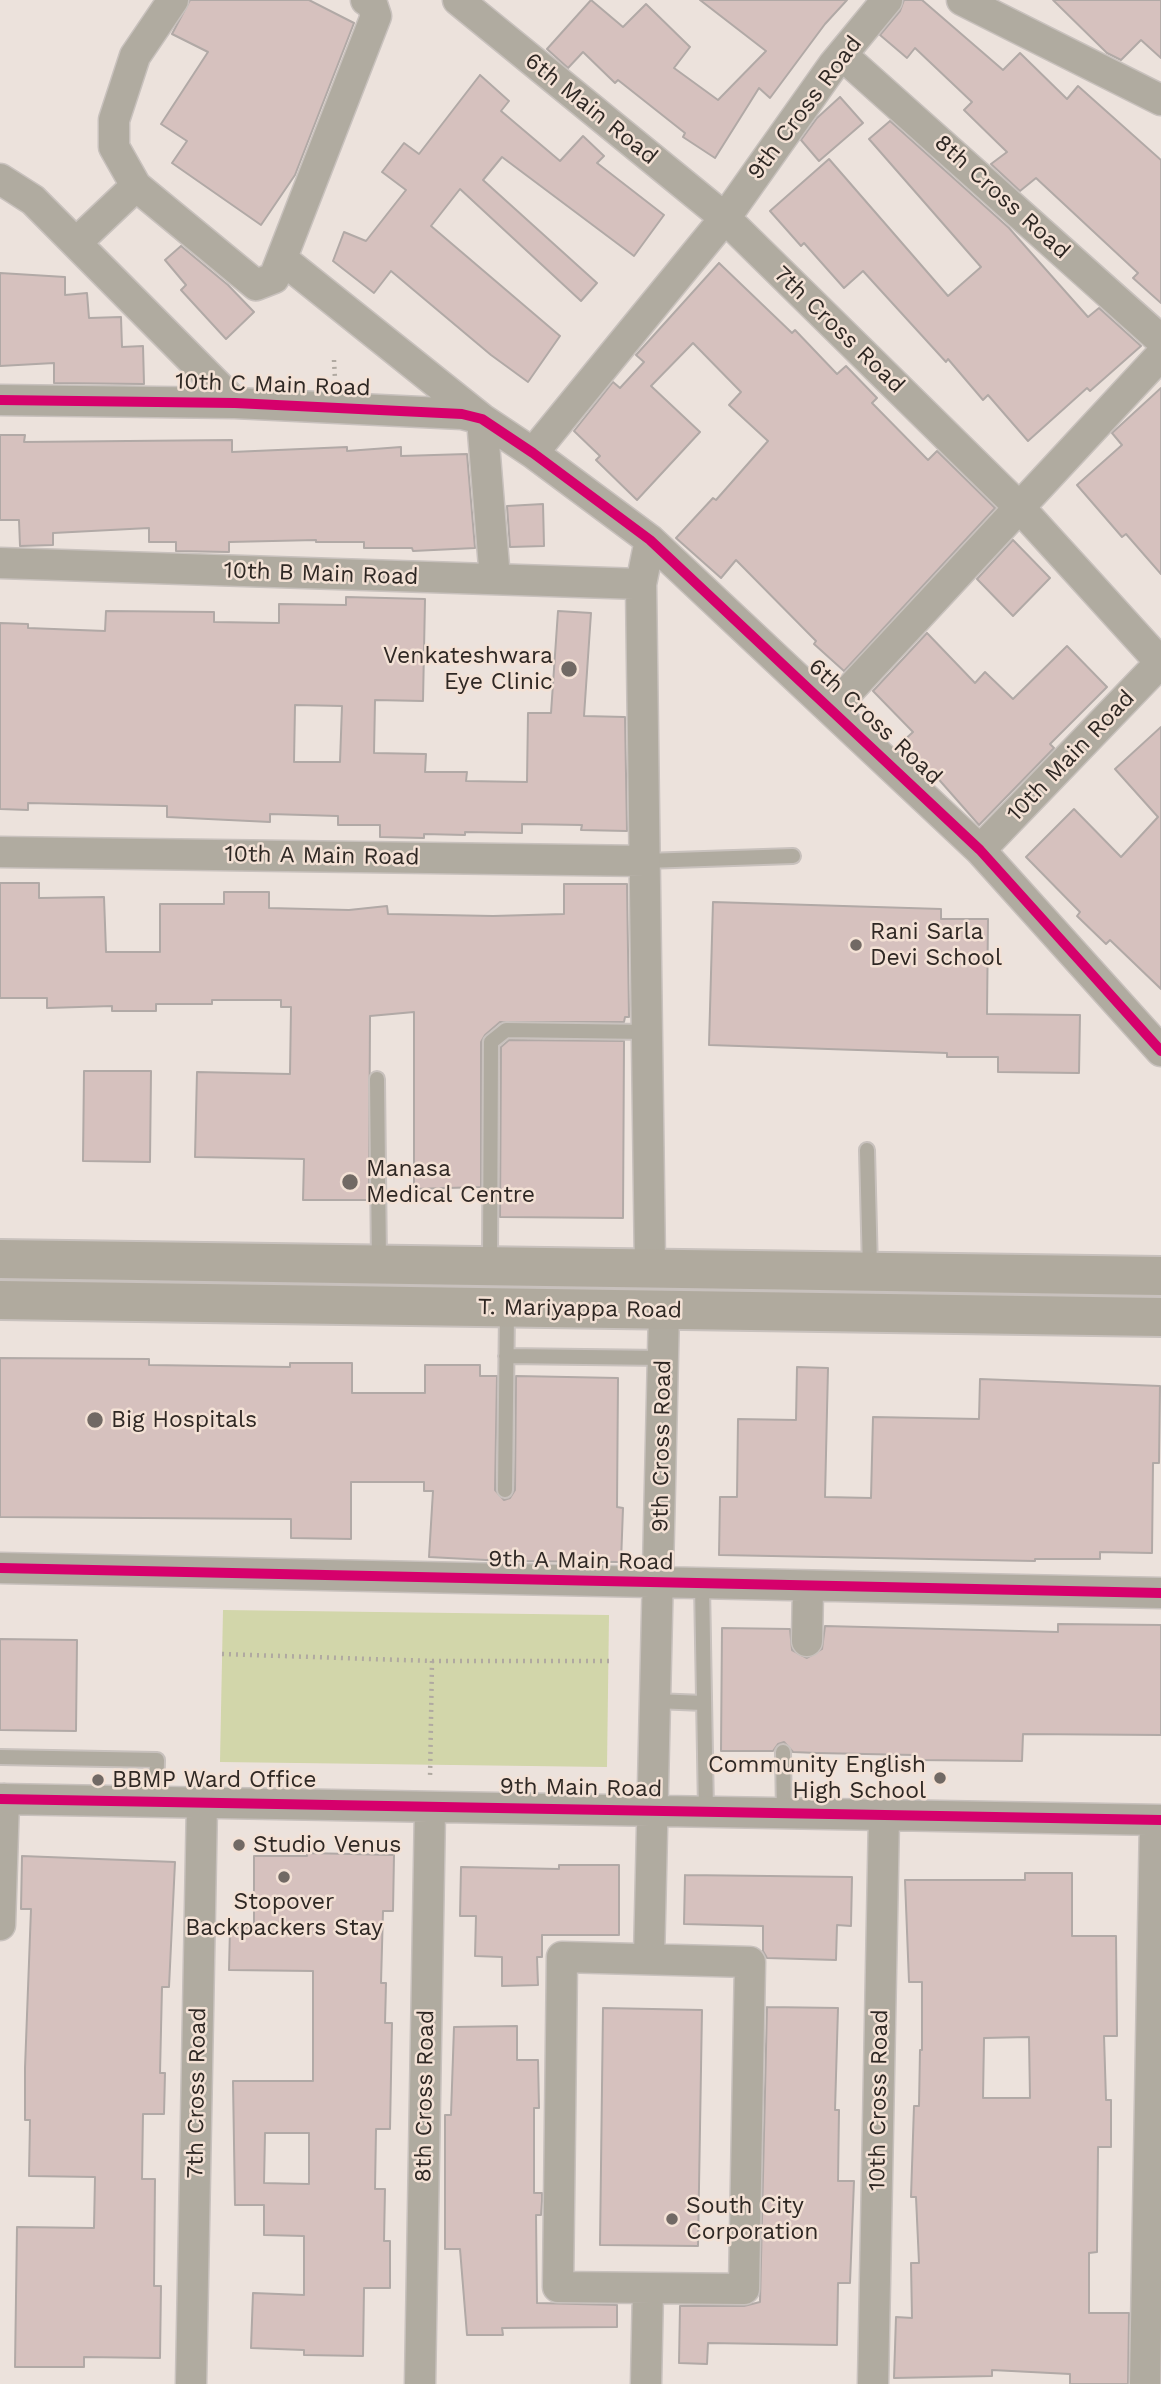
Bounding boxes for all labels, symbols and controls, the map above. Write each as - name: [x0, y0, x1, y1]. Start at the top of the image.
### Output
- street label: 9th Cross Road: [742, 31, 868, 185]
- street label: 6th Main Road: [519, 47, 663, 171]
- street label: 8th Cross Road: [929, 129, 1075, 265]
- street label: 7th Cross Road: [768, 261, 910, 399]
- street label: 10th C Main Road: [175, 368, 371, 402]
- street label: 10th B Main Road: [223, 557, 419, 591]
- place label: Venkateshwara Eye Clinic: [383, 642, 553, 696]
- street label: 6th Cross Road: [803, 653, 947, 791]
- marker: Venkateshwara Eye Clinic: [559, 659, 579, 679]
- street label: 10th Main Road: [1001, 685, 1141, 827]
- street label: 10th A Main Road: [224, 841, 420, 871]
- place label: Rani Sarla Devi School: [870, 918, 1002, 972]
- marker: Rani Sarla Devi School: [848, 937, 864, 953]
- place label: Manasa Medical Centre: [366, 1155, 535, 1209]
- marker: Manasa Medical Centre: [340, 1172, 360, 1192]
- street label: T. Mariyappa Road: [478, 1293, 682, 1325]
- street label: 9th Cross Road: [647, 1359, 677, 1533]
- place label: Big Hospitals: [111, 1406, 257, 1434]
- marker: Big Hospitals: [85, 1410, 105, 1430]
- street label: 9th A Main Road: [488, 1546, 674, 1576]
- place label: Community English High School: [708, 1751, 926, 1805]
- place label: BBMP Ward Office: [112, 1766, 317, 1794]
- marker: Community English High School: [932, 1770, 948, 1786]
- marker: BBMP Ward Office: [90, 1772, 106, 1788]
- street label: 9th Main Road: [499, 1773, 663, 1803]
- place label: Studio Venus: [253, 1831, 401, 1859]
- marker: Studio Venus: [231, 1837, 247, 1853]
- marker: Stopover Backpackers Stay: [276, 1869, 292, 1885]
- place label: Stopover Backpackers Stay: [185, 1888, 383, 1942]
- street label: 7th Cross Road: [182, 2007, 212, 2179]
- street label: 8th Cross Road: [410, 2009, 440, 2183]
- street label: 10th Cross Road: [864, 2009, 894, 2191]
- place label: South City Corporation: [686, 2192, 819, 2246]
- marker: South City Corporation: [664, 2211, 680, 2227]

